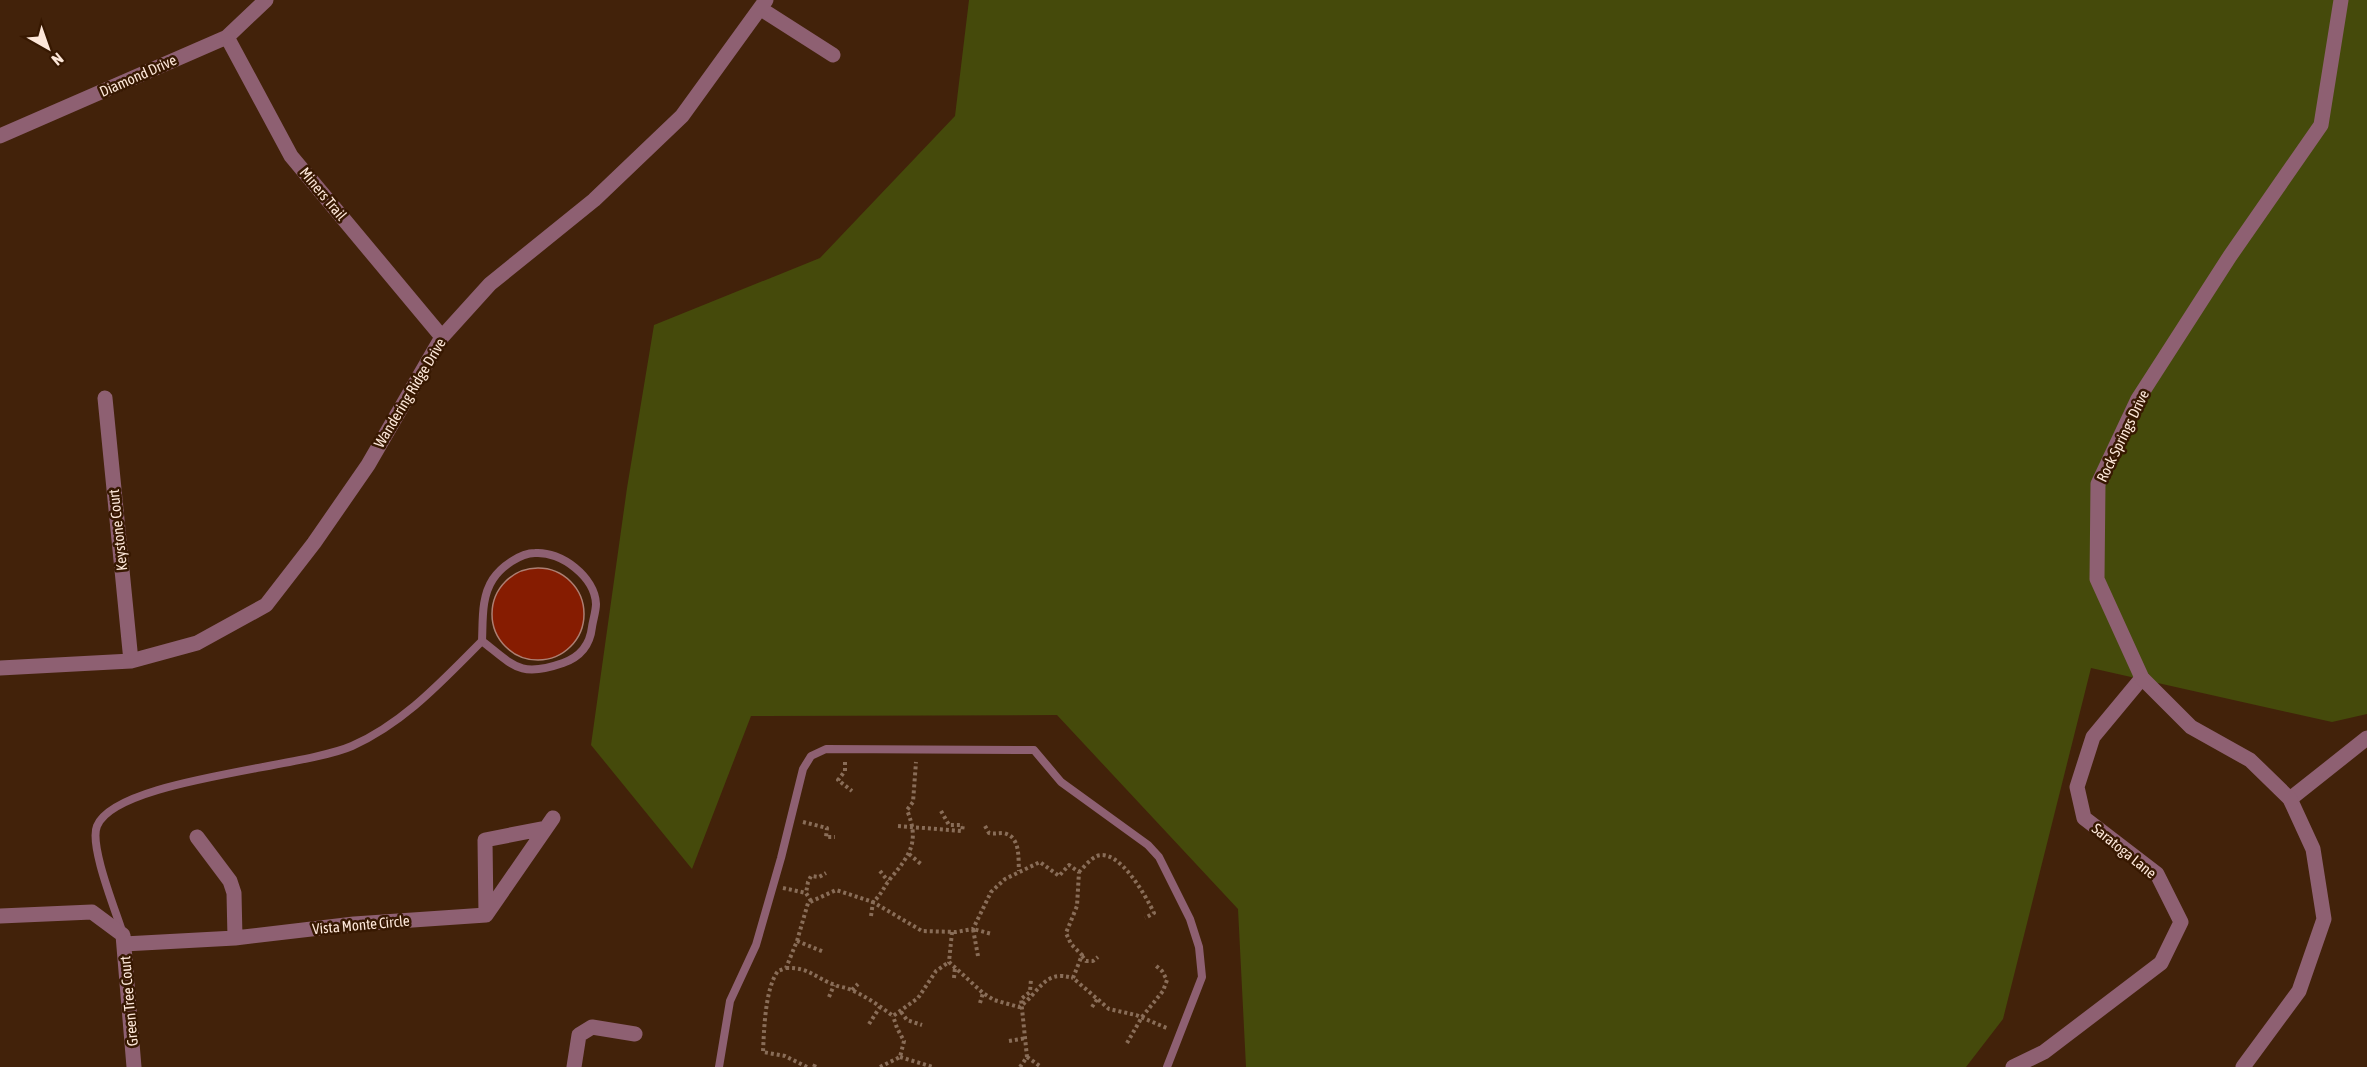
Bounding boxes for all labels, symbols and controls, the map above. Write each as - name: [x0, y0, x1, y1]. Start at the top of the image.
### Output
- north arrow: [18, 18, 78, 78]
- text: N: [48, 50, 67, 69]
- street label: Diamond Drive: [97, 51, 179, 100]
- street label: Miners Trail: [296, 164, 350, 224]
- street label: Wandering Ridge Drive: [370, 335, 449, 450]
- street label: Rock Springs Drive: [2093, 387, 2152, 485]
- street label: Keystone Court: [105, 488, 130, 572]
- street label: Saratoga Lane: [2089, 820, 2160, 882]
- street label: Vista Monte Circle: [312, 912, 411, 937]
- street label: Green Tree Court: [116, 955, 141, 1047]

